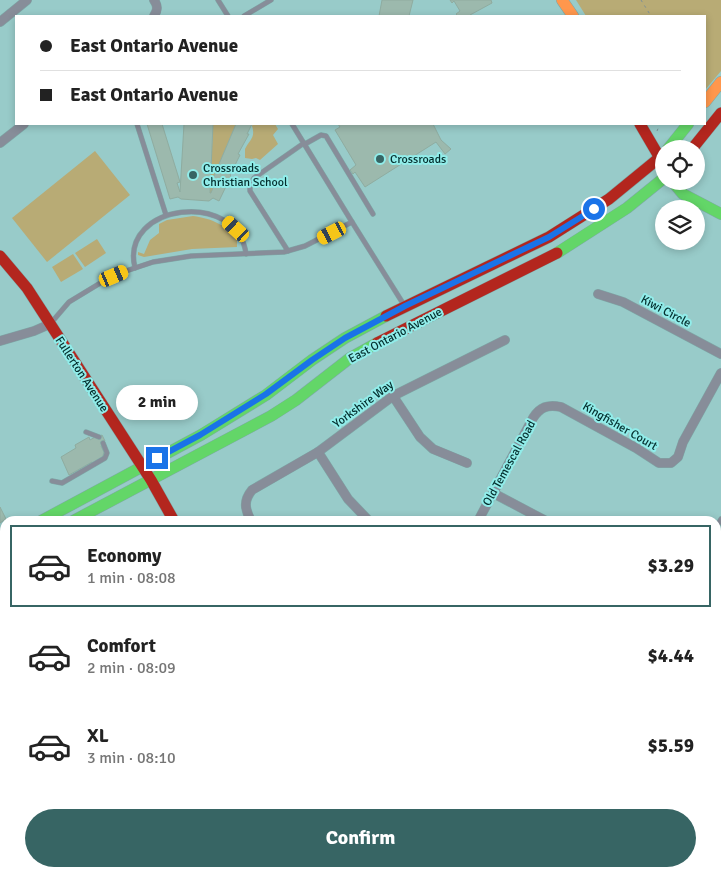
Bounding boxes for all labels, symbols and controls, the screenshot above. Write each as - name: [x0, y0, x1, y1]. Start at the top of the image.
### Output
- text: East Ontario Avenue: [70, 34, 238, 58]
- text: East Ontario Avenue: [70, 83, 238, 107]
- map controls: [655, 140, 705, 250]
- button: locate: [655, 140, 705, 190]
- place label: Crossroads: [390, 152, 446, 167]
- marker: Crossroads: [374, 153, 386, 165]
- place label: Crossroads Christian School: [203, 161, 288, 190]
- marker: Crossroads Christian School: [187, 169, 199, 181]
- route start: [583, 198, 605, 220]
- button: layers: [655, 200, 705, 250]
- car: [219, 213, 252, 245]
- car: [315, 220, 348, 246]
- car: [97, 263, 130, 289]
- street label: Kiwi Circle: [638, 292, 693, 331]
- street label: East Ontario Avenue: [346, 304, 445, 366]
- street label: Fullerton Avenue: [52, 334, 112, 415]
- street label: Yorkshire Way: [330, 377, 397, 431]
- callout: 2 min: [116, 386, 198, 420]
- text: 2 min: [138, 392, 176, 412]
- street label: Kingfisher Court: [580, 399, 660, 454]
- street label: Old Temescal Road: [480, 418, 539, 509]
- route end: [146, 447, 168, 469]
- icon: car: [27, 544, 72, 589]
- text: Economy: [87, 544, 161, 568]
- text: $3.29: [648, 554, 694, 578]
- text: 1 min · 08:08: [87, 568, 176, 588]
- icon: car: [27, 634, 72, 679]
- text: Comfort: [87, 634, 156, 658]
- text: $4.44: [648, 644, 694, 668]
- text: 2 min · 08:09: [87, 658, 176, 678]
- icon: car: [27, 724, 72, 769]
- text: XL: [87, 724, 109, 748]
- text: $5.59: [648, 734, 694, 758]
- text: 3 min · 08:10: [87, 748, 176, 768]
- button: Confirm: [25, 809, 696, 867]

